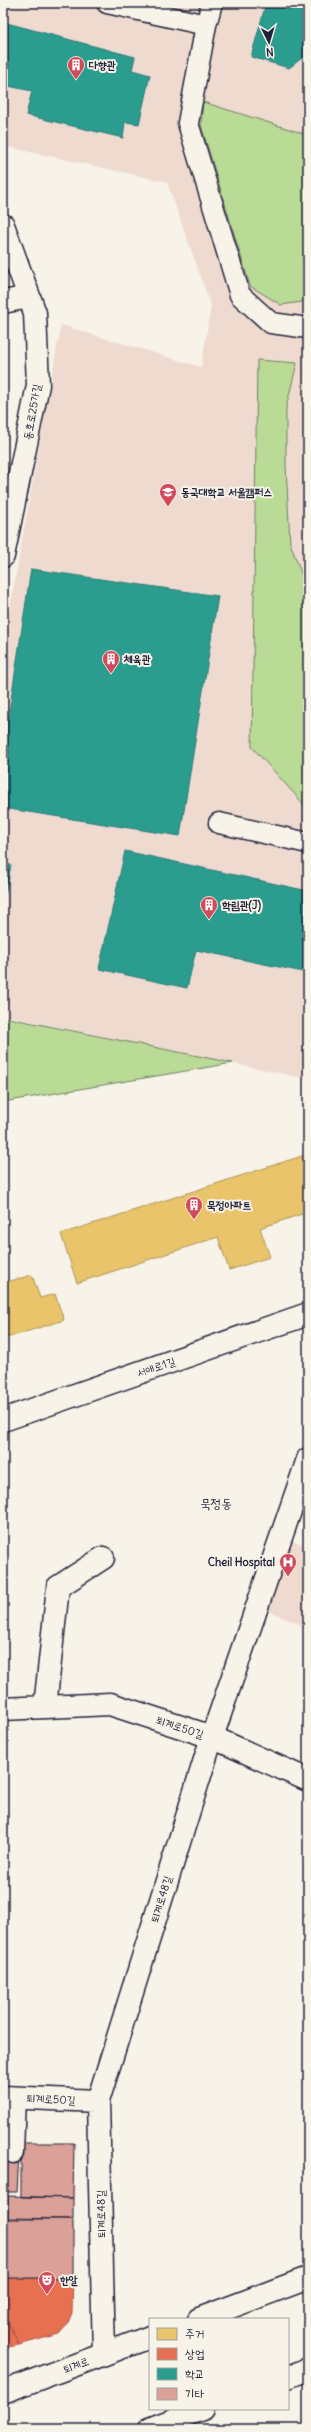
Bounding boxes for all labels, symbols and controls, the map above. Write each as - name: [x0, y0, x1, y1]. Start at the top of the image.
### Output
- north arrow: [249, 22, 289, 62]
- text: N: [265, 45, 274, 59]
- building icon: 다향관: [66, 55, 86, 80]
- place label: 다향관: [89, 58, 116, 72]
- street label: 동호로25가길: [20, 383, 44, 441]
- school or university icon: 동국대학교 서울캠퍼스: [158, 482, 178, 507]
- place label: 동국대학교 서울캠퍼스: [181, 485, 272, 499]
- building icon: 체육관: [101, 649, 121, 674]
- place label: 체육관: [123, 652, 151, 666]
- building icon: 학림관(J): [199, 895, 219, 920]
- place label: 학림관(J): [222, 898, 262, 913]
- building icon: 묵정아파트: [184, 1195, 204, 1220]
- place label: 묵정아파트: [207, 1198, 251, 1212]
- street label: 서애로1길: [135, 1354, 177, 1380]
- district label: 묵정동: [200, 1495, 232, 1512]
- hospital icon: Cheil Hospital: [278, 1552, 298, 1577]
- place label: Cheil Hospital: [208, 1555, 275, 1570]
- street label: 퇴계로50길: [155, 1713, 206, 1741]
- street label: 퇴계로48길: [147, 1874, 175, 1924]
- street label: 퇴계로50길: [26, 2091, 76, 2107]
- street label: 퇴계로48길: [94, 2190, 108, 2238]
- theatre icon: 한알: [37, 2270, 57, 2295]
- place label: 한알: [60, 2273, 78, 2287]
- legend: [149, 2318, 289, 2410]
- text: 주거: [185, 2326, 204, 2341]
- text: 상업: [185, 2346, 204, 2361]
- street label: 퇴계로: [61, 2354, 91, 2376]
- text: 학교: [185, 2366, 204, 2381]
- text: 기타: [185, 2386, 205, 2401]

